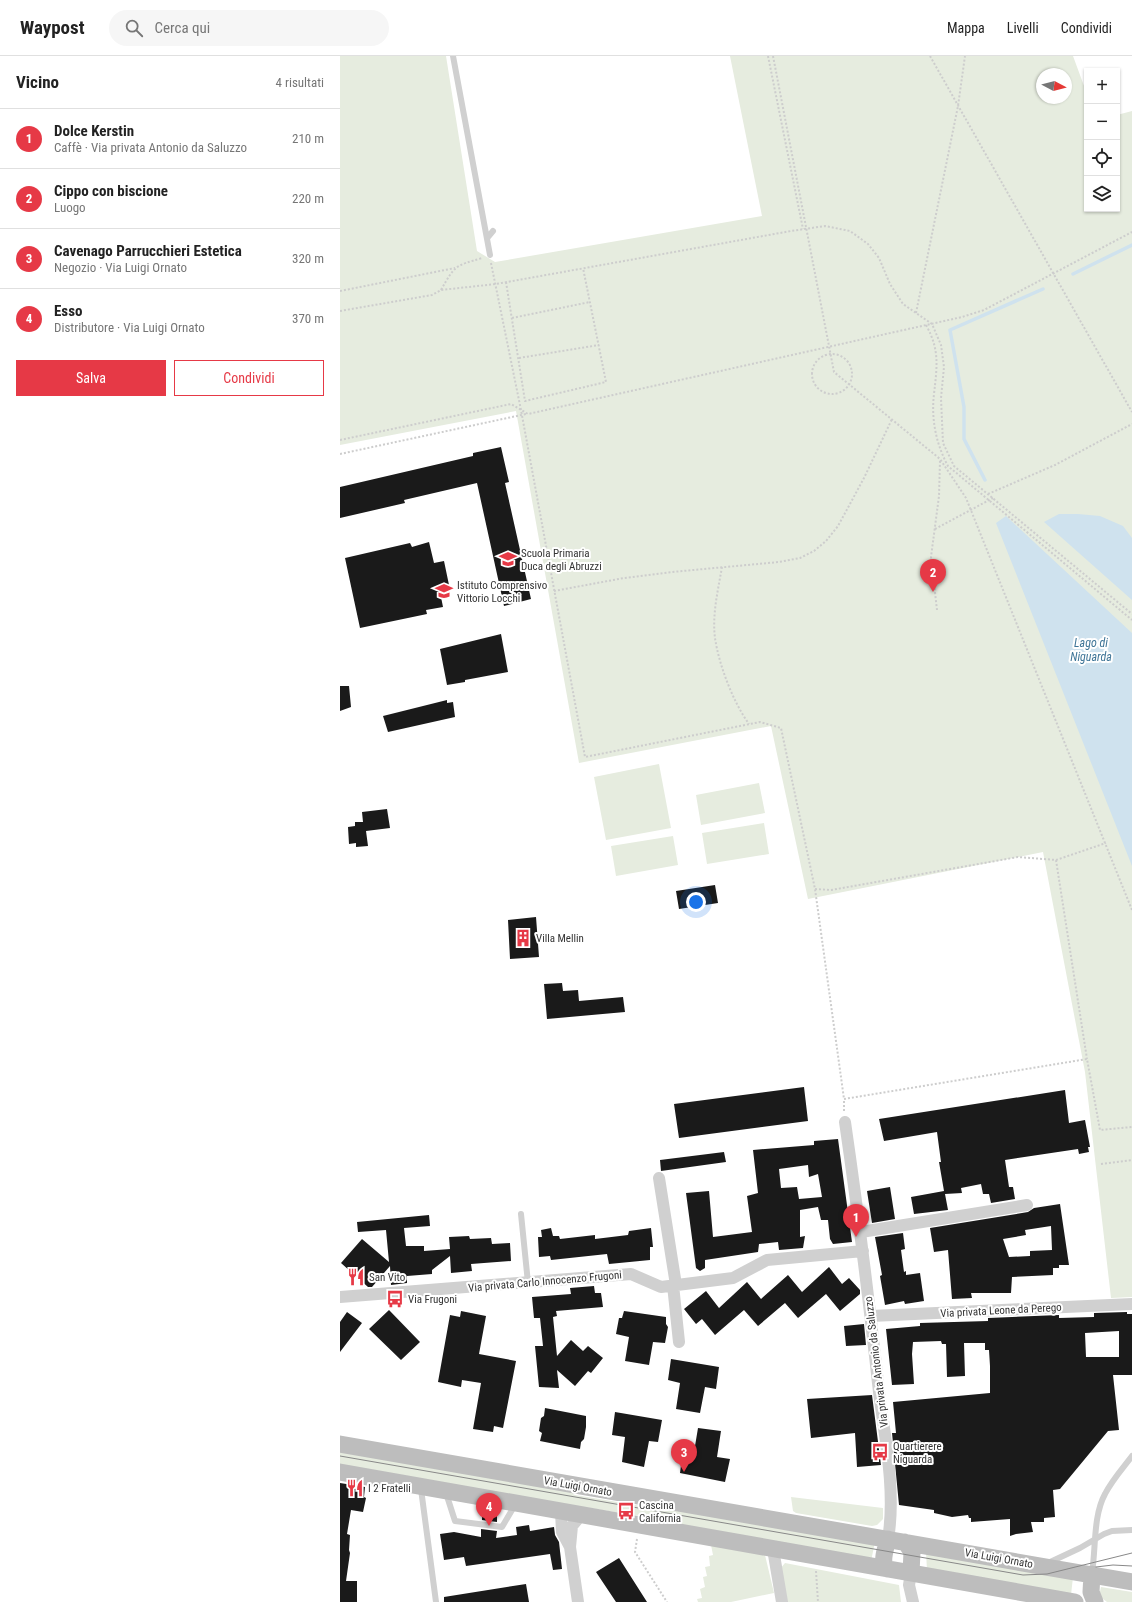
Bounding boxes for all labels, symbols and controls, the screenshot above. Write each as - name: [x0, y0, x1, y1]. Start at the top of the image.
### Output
- search box: [109, 10, 389, 46]
- text: Waypost: [20, 16, 85, 39]
- icon: search: [123, 17, 145, 39]
- text: Cerca qui: [155, 19, 210, 37]
- text: Mappa: [947, 20, 985, 36]
- text: Livelli: [1007, 20, 1039, 36]
- text: Condividi: [1061, 20, 1112, 36]
- north arrow: [1036, 68, 1072, 104]
- map controls: [1084, 68, 1120, 212]
- button: +: [1084, 68, 1120, 104]
- text: Vicino: [16, 72, 59, 92]
- text: 4 risultati: [276, 75, 324, 90]
- button: −: [1084, 104, 1120, 140]
- text: Dolce Kerstin: [54, 122, 134, 140]
- text: 1: [26, 131, 32, 146]
- text: 210 m: [292, 131, 324, 146]
- text: Caffè · Via privata Antonio da Saluzzo: [54, 140, 247, 155]
- button: locate: [1084, 140, 1120, 176]
- button: layers: [1084, 176, 1120, 212]
- text: Cippo con biscione: [54, 182, 168, 200]
- text: 2: [26, 191, 32, 206]
- text: 220 m: [292, 191, 324, 206]
- text: Luogo: [54, 200, 86, 215]
- text: Cavenago Parrucchieri Estetica: [54, 242, 242, 260]
- text: 3: [26, 251, 32, 266]
- text: 320 m: [292, 251, 324, 266]
- text: Negozio · Via Luigi Ornato: [54, 260, 187, 275]
- text: Esso: [54, 302, 82, 320]
- text: 4: [26, 311, 32, 326]
- text: 370 m: [292, 311, 324, 326]
- text: Distributore · Via Luigi Ornato: [54, 320, 205, 335]
- button: Salva: [16, 360, 166, 396]
- button: Condividi: [174, 360, 324, 396]
- place label: Scuola Primaria Duca degli Abruzzi: [521, 547, 602, 573]
- school or university icon: Scuola Primaria Duca degli Abruzzi: [498, 549, 518, 569]
- pin: 2: [920, 559, 946, 592]
- place label: Istituto Comprensivo Vittorio Locchi: [457, 579, 548, 605]
- school or university icon: Istituto Comprensivo Vittorio Locchi: [434, 581, 454, 601]
- water label: Lago di Niguarda: [1070, 636, 1112, 664]
- your location: [686, 892, 706, 912]
- building icon: Villa Mellin: [513, 928, 533, 948]
- place label: Villa Mellin: [536, 932, 584, 945]
- pin: 1: [843, 1204, 869, 1237]
- restaurant icon: San Vito: [346, 1267, 366, 1287]
- street label: Via privata Carlo Innocenzo Frugoni: [468, 1268, 622, 1295]
- place label: San Vito: [369, 1271, 406, 1284]
- bus stop icon: Via Frugoni: [385, 1289, 405, 1309]
- place label: Via Frugoni: [408, 1293, 457, 1306]
- street label: Via privata Antonio da Saluzzo: [862, 1295, 891, 1428]
- street label: Via privata Leone da Perego: [940, 1301, 1062, 1320]
- pin: 3: [671, 1439, 697, 1472]
- place label: Quartierere Niguarda: [893, 1440, 942, 1466]
- bus stop icon: Quartierere Niguarda: [870, 1442, 890, 1462]
- street label: Via Luigi Ornato: [543, 1474, 613, 1499]
- restaurant icon: I 2 Fratelli: [345, 1478, 365, 1498]
- place label: I 2 Fratelli: [368, 1482, 411, 1495]
- pin: 4: [476, 1493, 502, 1526]
- place label: Cascina California: [639, 1499, 681, 1525]
- bus stop icon: Cascina California: [616, 1501, 636, 1521]
- street label: Via Luigi Ornato: [964, 1546, 1034, 1571]

